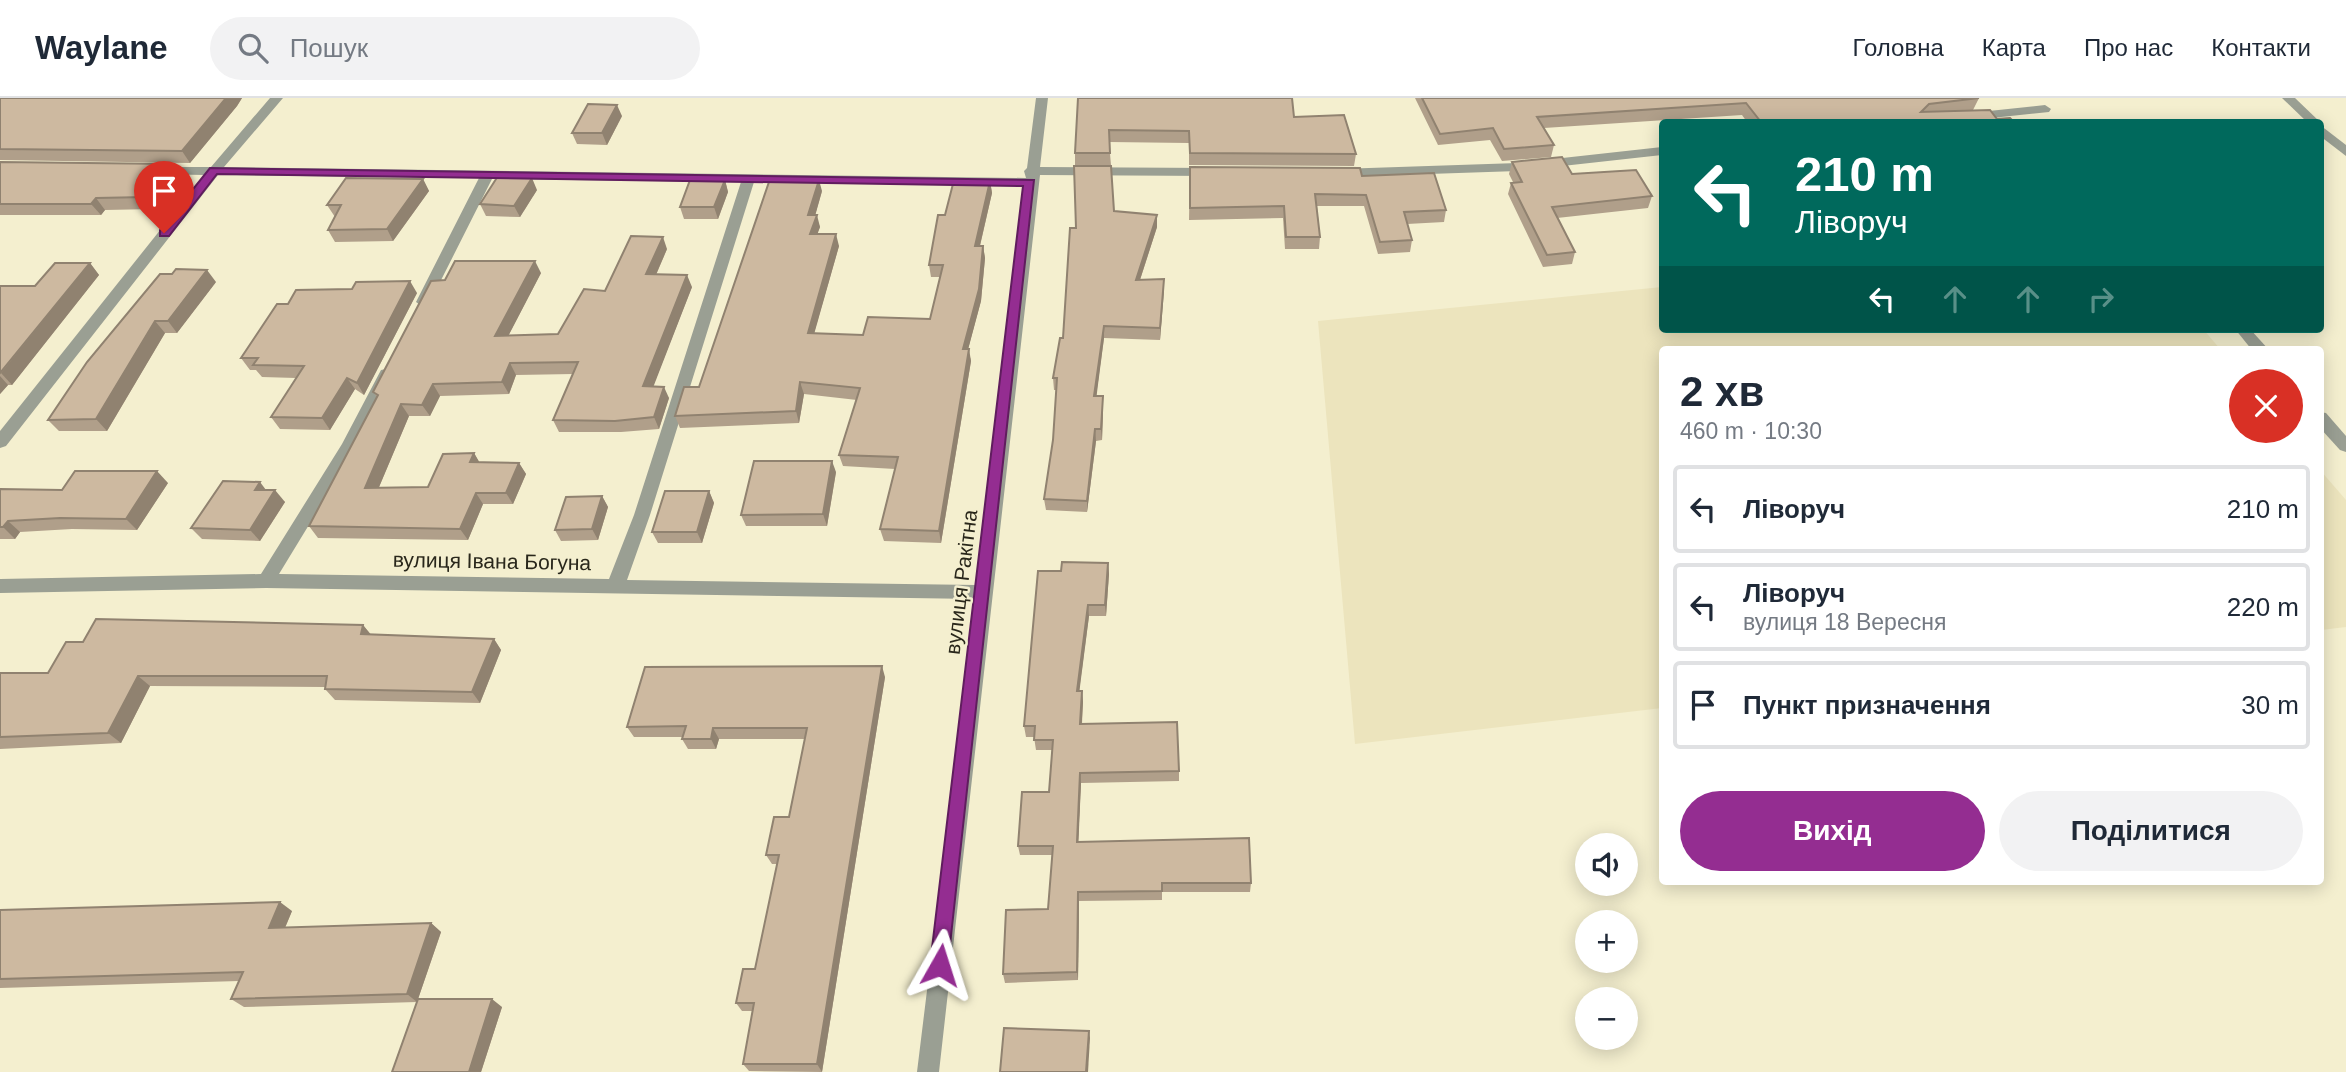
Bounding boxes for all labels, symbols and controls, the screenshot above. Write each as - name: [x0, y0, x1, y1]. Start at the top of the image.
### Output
- search box: [210, 17, 700, 80]
- text: Waylane: [35, 29, 168, 66]
- icon: search: [234, 29, 272, 67]
- text: Пошук: [290, 33, 368, 63]
- text: Головна: [1853, 34, 1944, 61]
- text: Карта: [1982, 34, 2046, 61]
- text: Про нас: [2084, 34, 2173, 61]
- text: Контакти: [2211, 34, 2311, 61]
- icon: left: [1680, 147, 1771, 238]
- text: 210 m: [1795, 147, 1934, 201]
- pin: [134, 161, 194, 233]
- icon: arrive: [145, 172, 183, 210]
- text: Ліворуч: [1795, 204, 1908, 240]
- icon: left: [1863, 280, 1901, 318]
- icon: ahead: [1936, 280, 1974, 318]
- icon: ahead: [2009, 280, 2047, 318]
- icon: right: [2082, 280, 2120, 318]
- text: 2 хв: [1680, 368, 1764, 415]
- button: close: [2229, 369, 2303, 443]
- text: 460 m · 10:30: [1680, 418, 1822, 444]
- icon: left: [1684, 490, 1722, 528]
- text: Ліворуч: [1743, 494, 1845, 524]
- text: 210 m: [2227, 494, 2299, 524]
- street label: вулиця Ракітна: [941, 508, 981, 656]
- street label: вулиця Івана Богуна: [393, 548, 592, 574]
- text: Ліворуч: [1743, 578, 1845, 608]
- icon: left: [1684, 588, 1722, 626]
- text: 220 m: [2227, 592, 2299, 622]
- text: вулиця 18 Вересня: [1743, 609, 1946, 635]
- icon: arrive: [1684, 686, 1722, 724]
- text: Пункт призначення: [1743, 690, 1991, 720]
- text: 30 m: [2241, 690, 2299, 720]
- button: Вихід: [1680, 791, 1985, 871]
- button: Поділитися: [1999, 791, 2303, 871]
- map controls: [1575, 833, 1638, 1050]
- button: sound: [1575, 833, 1638, 896]
- button: +: [1575, 910, 1638, 973]
- position arrow: [903, 928, 977, 1002]
- button: −: [1575, 987, 1638, 1050]

